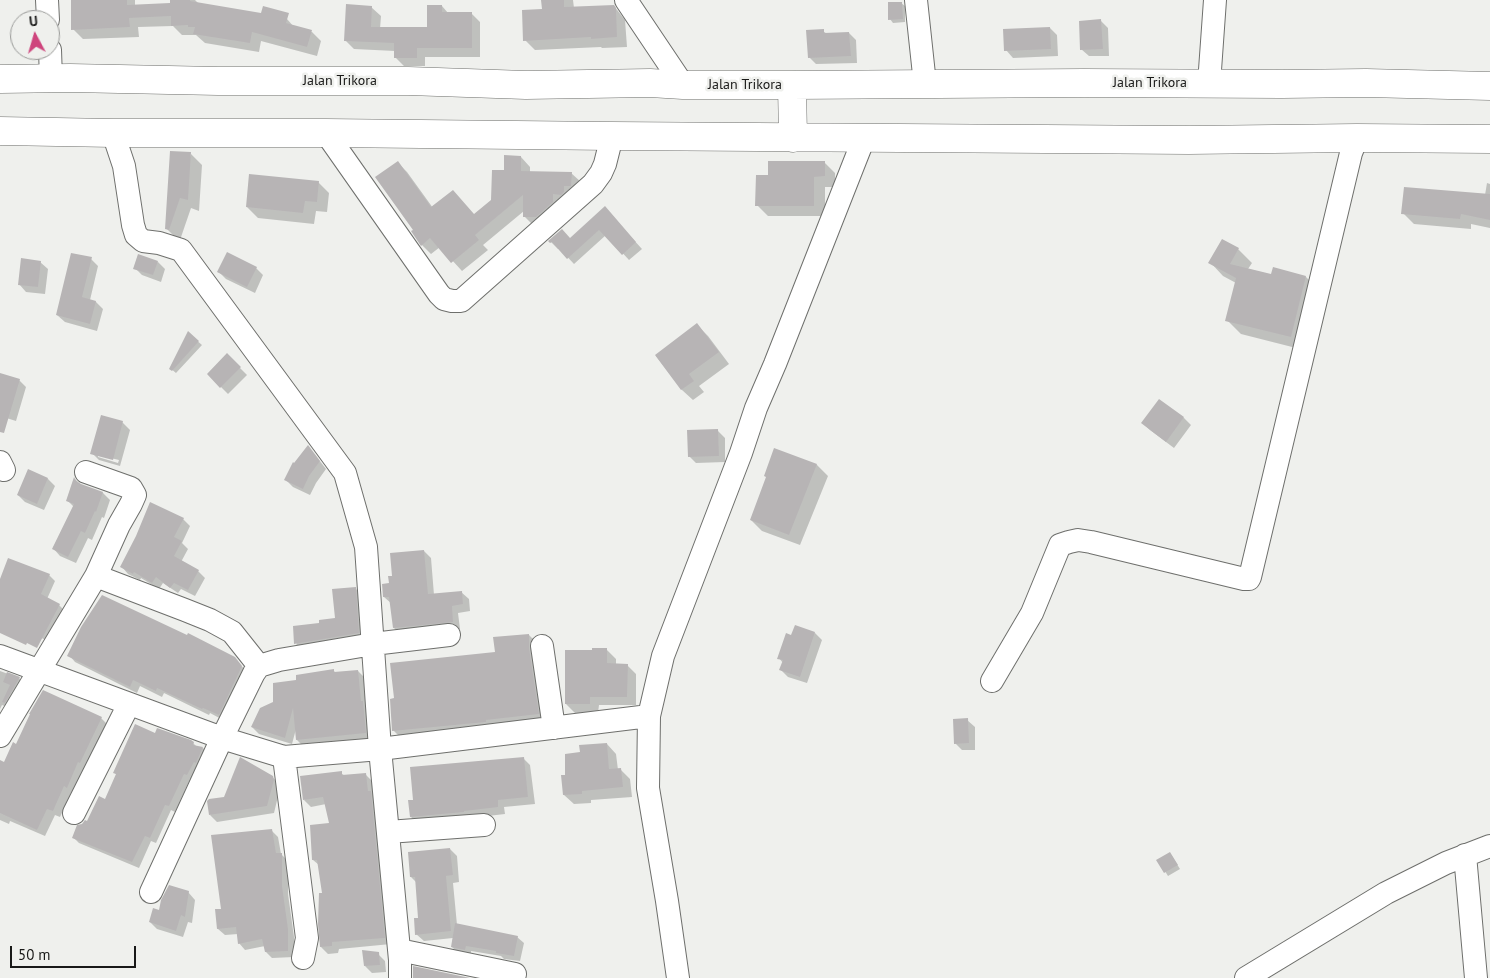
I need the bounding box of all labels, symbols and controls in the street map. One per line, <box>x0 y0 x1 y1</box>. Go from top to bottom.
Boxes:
north arrow <box>10 10 60 60</box>
text: U <box>28 12 39 30</box>
street label: Jalan Trikora <box>303 73 377 89</box>
street label: Jalan Trikora <box>1113 75 1187 91</box>
street label: Jalan Trikora <box>708 77 782 93</box>
scale bar <box>12 936 139 968</box>
text: 50 m <box>18 945 51 964</box>

